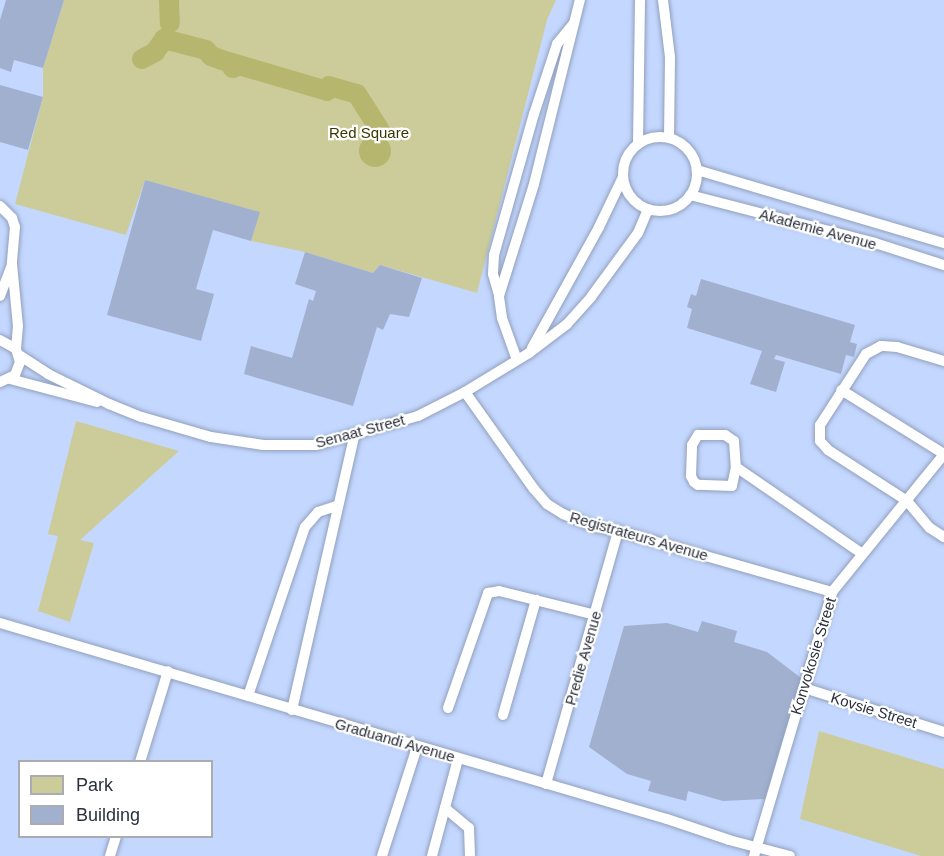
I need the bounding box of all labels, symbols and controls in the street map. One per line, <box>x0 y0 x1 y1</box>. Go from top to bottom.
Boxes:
park label: Red Square <box>329 124 409 142</box>
street label: Akademie Avenue <box>757 205 879 253</box>
street label: Senaat Street <box>313 410 407 452</box>
street label: Registrateurs Avenue <box>567 508 711 564</box>
street label: Konvokosie Street <box>787 595 839 717</box>
street label: Predie Avenue <box>561 608 605 708</box>
street label: Kovsie Street <box>829 688 919 732</box>
street label: Graduandi Avenue <box>333 714 457 766</box>
legend <box>18 760 213 838</box>
text: Park <box>76 775 113 795</box>
text: Building <box>76 805 140 825</box>

